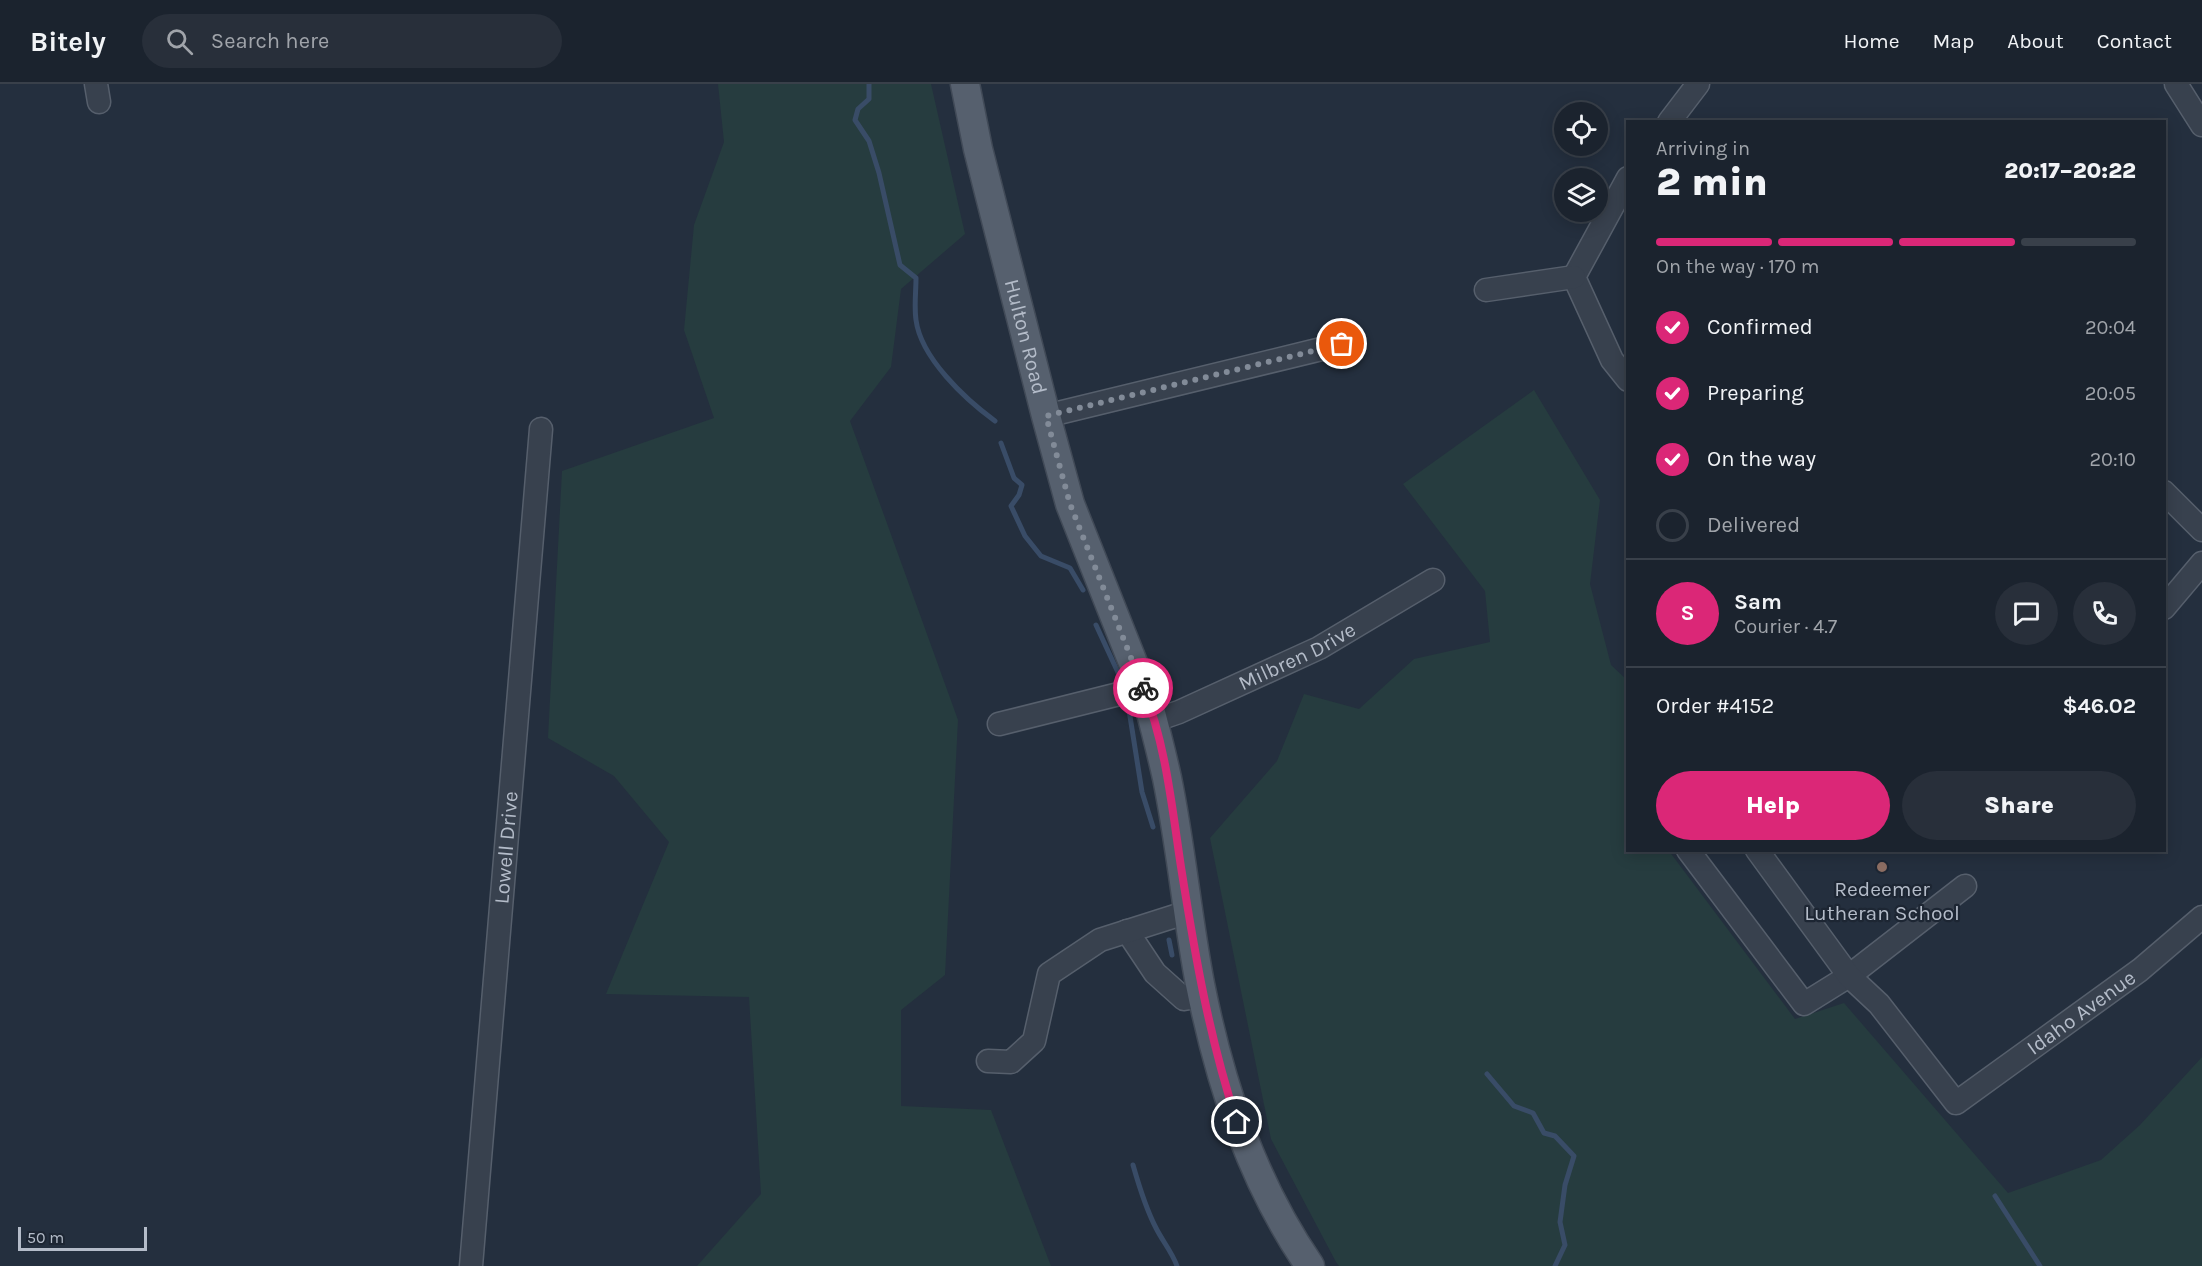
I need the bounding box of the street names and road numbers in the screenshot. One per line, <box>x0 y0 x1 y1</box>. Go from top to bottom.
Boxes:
street label: Hulton Road <box>1000 277 1052 397</box>
street label: Milbren Drive <box>1235 617 1360 695</box>
street label: Lowell Drive <box>489 790 523 905</box>
street label: Idaho Avenue <box>2022 965 2140 1060</box>

